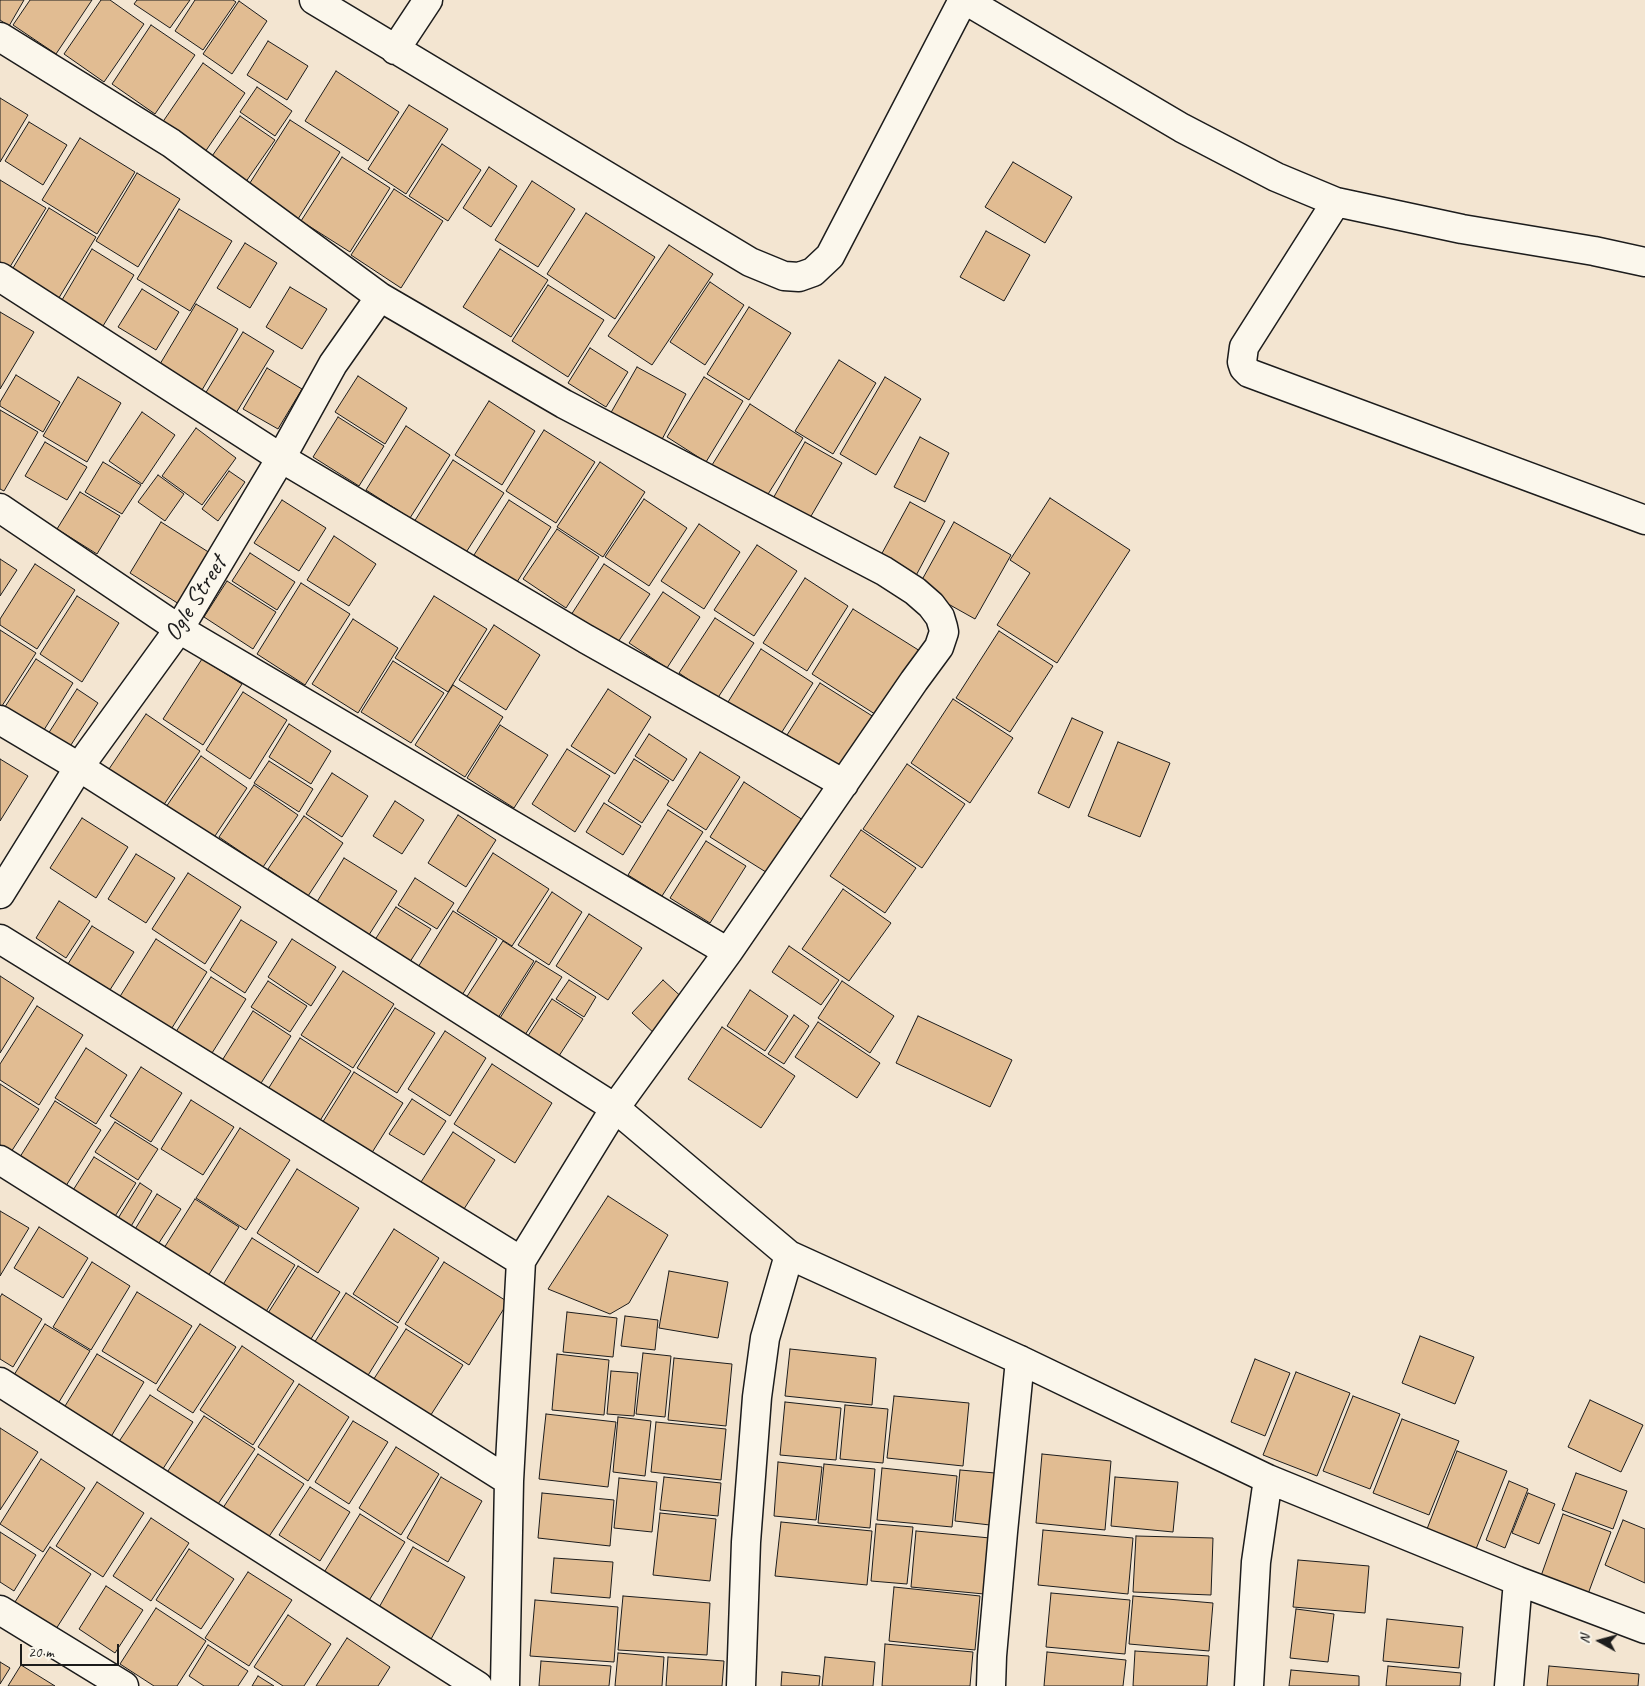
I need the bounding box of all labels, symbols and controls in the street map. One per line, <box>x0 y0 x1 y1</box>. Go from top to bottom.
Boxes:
street label: Ogle Street <box>158 551 234 647</box>
north arrow <box>1575 1616 1625 1666</box>
scale bar <box>22 1634 121 1666</box>
text: N <box>1576 1634 1594 1644</box>
text: 20 m <box>28 1643 54 1662</box>

